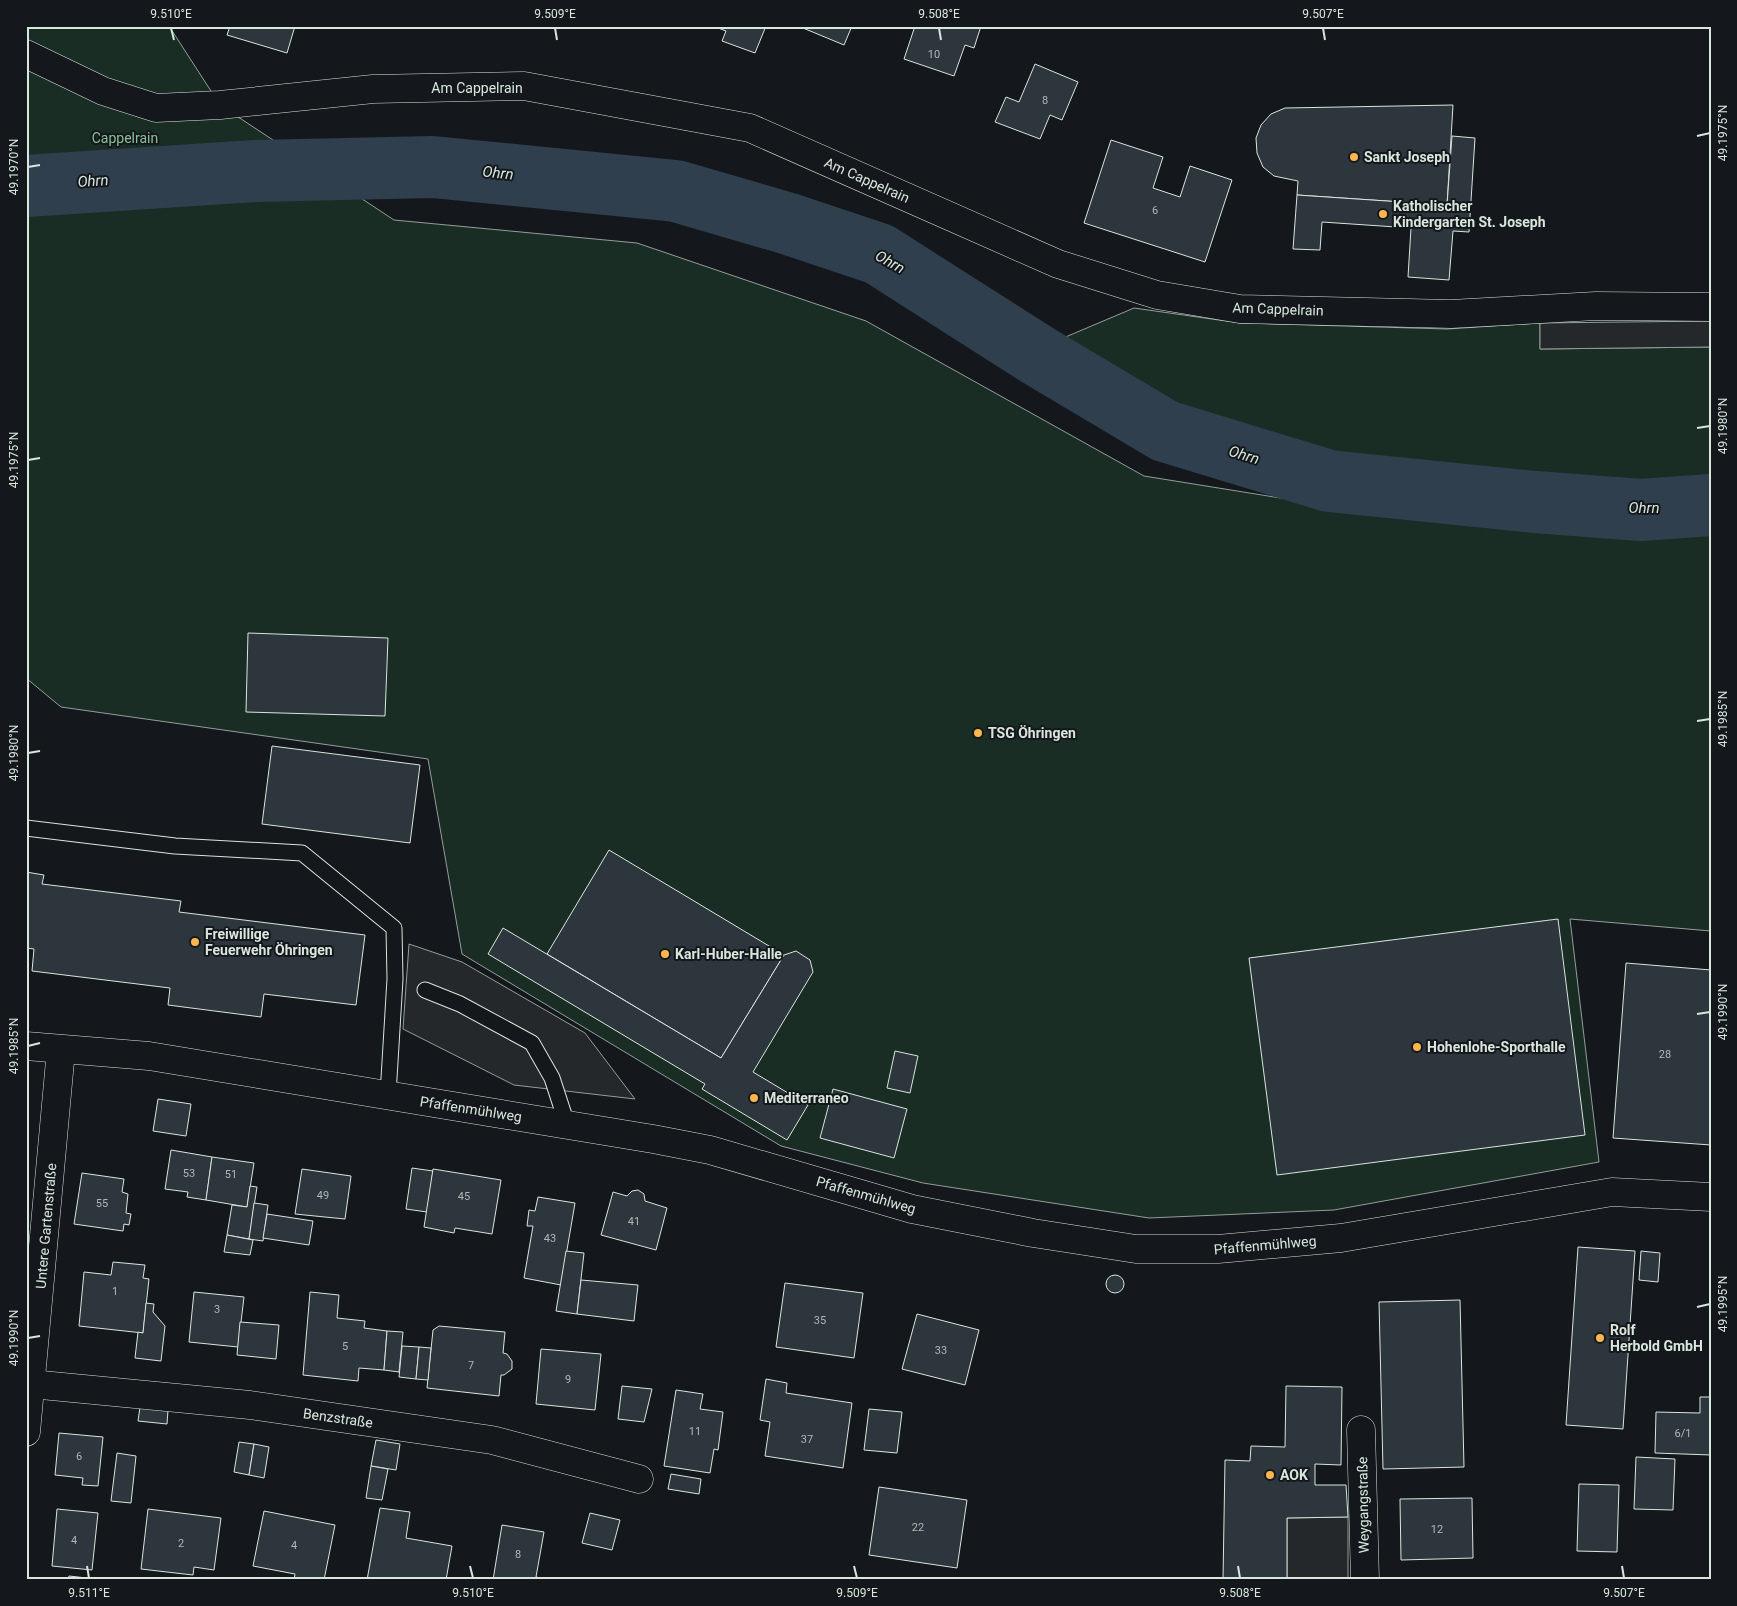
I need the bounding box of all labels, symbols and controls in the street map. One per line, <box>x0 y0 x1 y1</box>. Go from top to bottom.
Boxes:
text: 9.510°E <box>150 7 192 21</box>
text: 9.509°E <box>534 7 576 21</box>
text: 9.508°E <box>918 7 960 21</box>
text: 9.507°E <box>1302 7 1344 21</box>
house number: 10 <box>928 48 940 61</box>
street label: Am Cappelrain <box>431 80 523 96</box>
house number: 8 <box>1042 94 1048 107</box>
text: 49.1975°N <box>1716 105 1730 161</box>
park label: Cappelrain <box>92 130 158 146</box>
text: 49.1970°N <box>7 139 21 195</box>
place label: Sankt Joseph <box>1364 149 1450 165</box>
marker: Sankt Joseph <box>1348 151 1360 163</box>
street label: Am Cappelrain <box>822 154 912 206</box>
water label: Ohrn <box>482 162 514 184</box>
water label: Ohrn <box>77 171 109 191</box>
place label: Katholischer Kindergarten St. Joseph <box>1393 198 1546 230</box>
house number: 6 <box>1152 204 1158 217</box>
marker: Katholischer Kindergarten St. Joseph <box>1377 208 1389 220</box>
water label: Ohrn <box>872 247 908 277</box>
street label: Am Cappelrain <box>1232 299 1324 319</box>
text: 49.1980°N <box>1716 398 1730 454</box>
text: 49.1975°N <box>7 432 21 488</box>
water label: Ohrn <box>1227 442 1261 468</box>
water label: Ohrn <box>1629 499 1660 517</box>
text: 49.1985°N <box>1716 691 1730 747</box>
text: 49.1980°N <box>7 725 21 781</box>
place label: TSG Öhringen <box>988 725 1076 741</box>
marker: TSG Öhringen <box>972 727 984 739</box>
place label: Freiwillige Feuerwehr Öhringen <box>205 926 333 958</box>
marker: Freiwillige Feuerwehr Öhringen <box>189 936 201 948</box>
place label: Karl-Huber-Halle <box>675 946 782 962</box>
marker: Karl-Huber-Halle <box>659 948 671 960</box>
text: 49.1990°N <box>1716 984 1730 1040</box>
text: 49.1985°N <box>7 1018 21 1074</box>
place label: Hohenlohe-Sporthalle <box>1427 1039 1566 1055</box>
marker: Hohenlohe-Sporthalle <box>1411 1041 1423 1053</box>
house number: 28 <box>1659 1048 1671 1061</box>
place label: Mediterraneo <box>764 1090 849 1106</box>
marker: Mediterraneo <box>748 1092 760 1104</box>
street label: Pfaffenmühlweg <box>419 1093 523 1125</box>
street label: Untere Gartenstraße <box>33 1163 59 1289</box>
house number: 53 <box>183 1167 195 1180</box>
house number: 51 <box>225 1168 237 1181</box>
street label: Pfaffenmühlweg <box>814 1173 918 1217</box>
house number: 49 <box>317 1189 329 1202</box>
house number: 45 <box>458 1190 470 1203</box>
house number: 55 <box>96 1197 108 1210</box>
house number: 41 <box>628 1215 640 1228</box>
house number: 43 <box>544 1232 556 1245</box>
street label: Pfaffenmühlweg <box>1213 1233 1317 1257</box>
text: 49.1995°N <box>1716 1276 1730 1332</box>
house number: 1 <box>112 1285 118 1298</box>
house number: 3 <box>214 1303 220 1316</box>
text: 49.1990°N <box>7 1310 21 1366</box>
house number: 35 <box>814 1314 826 1327</box>
place label: Rolf Herbold GmbH <box>1610 1322 1703 1354</box>
marker: Rolf Herbold GmbH <box>1594 1332 1606 1344</box>
house number: 5 <box>342 1340 348 1353</box>
house number: 33 <box>935 1344 947 1357</box>
house number: 7 <box>468 1359 474 1372</box>
house number: 9 <box>565 1373 571 1386</box>
street label: Benzstraße <box>302 1405 374 1431</box>
house number: 11 <box>689 1425 701 1438</box>
house number: 6/1 <box>1675 1427 1691 1440</box>
house number: 37 <box>801 1433 813 1446</box>
house number: 6 <box>76 1450 82 1463</box>
street label: Weygangstraße <box>1354 1456 1372 1554</box>
place label: AOK <box>1280 1467 1308 1483</box>
marker: AOK <box>1264 1469 1276 1481</box>
house number: 22 <box>912 1521 924 1534</box>
house number: 12 <box>1431 1523 1443 1536</box>
house number: 4 <box>71 1534 77 1547</box>
house number: 2 <box>178 1537 184 1550</box>
house number: 4 <box>291 1539 297 1552</box>
house number: 8 <box>515 1548 521 1561</box>
text: 9.511°E <box>68 1586 110 1600</box>
text: 9.510°E <box>452 1586 494 1600</box>
text: 9.509°E <box>836 1586 878 1600</box>
text: 9.508°E <box>1219 1586 1261 1600</box>
text: 9.507°E <box>1603 1586 1645 1600</box>

